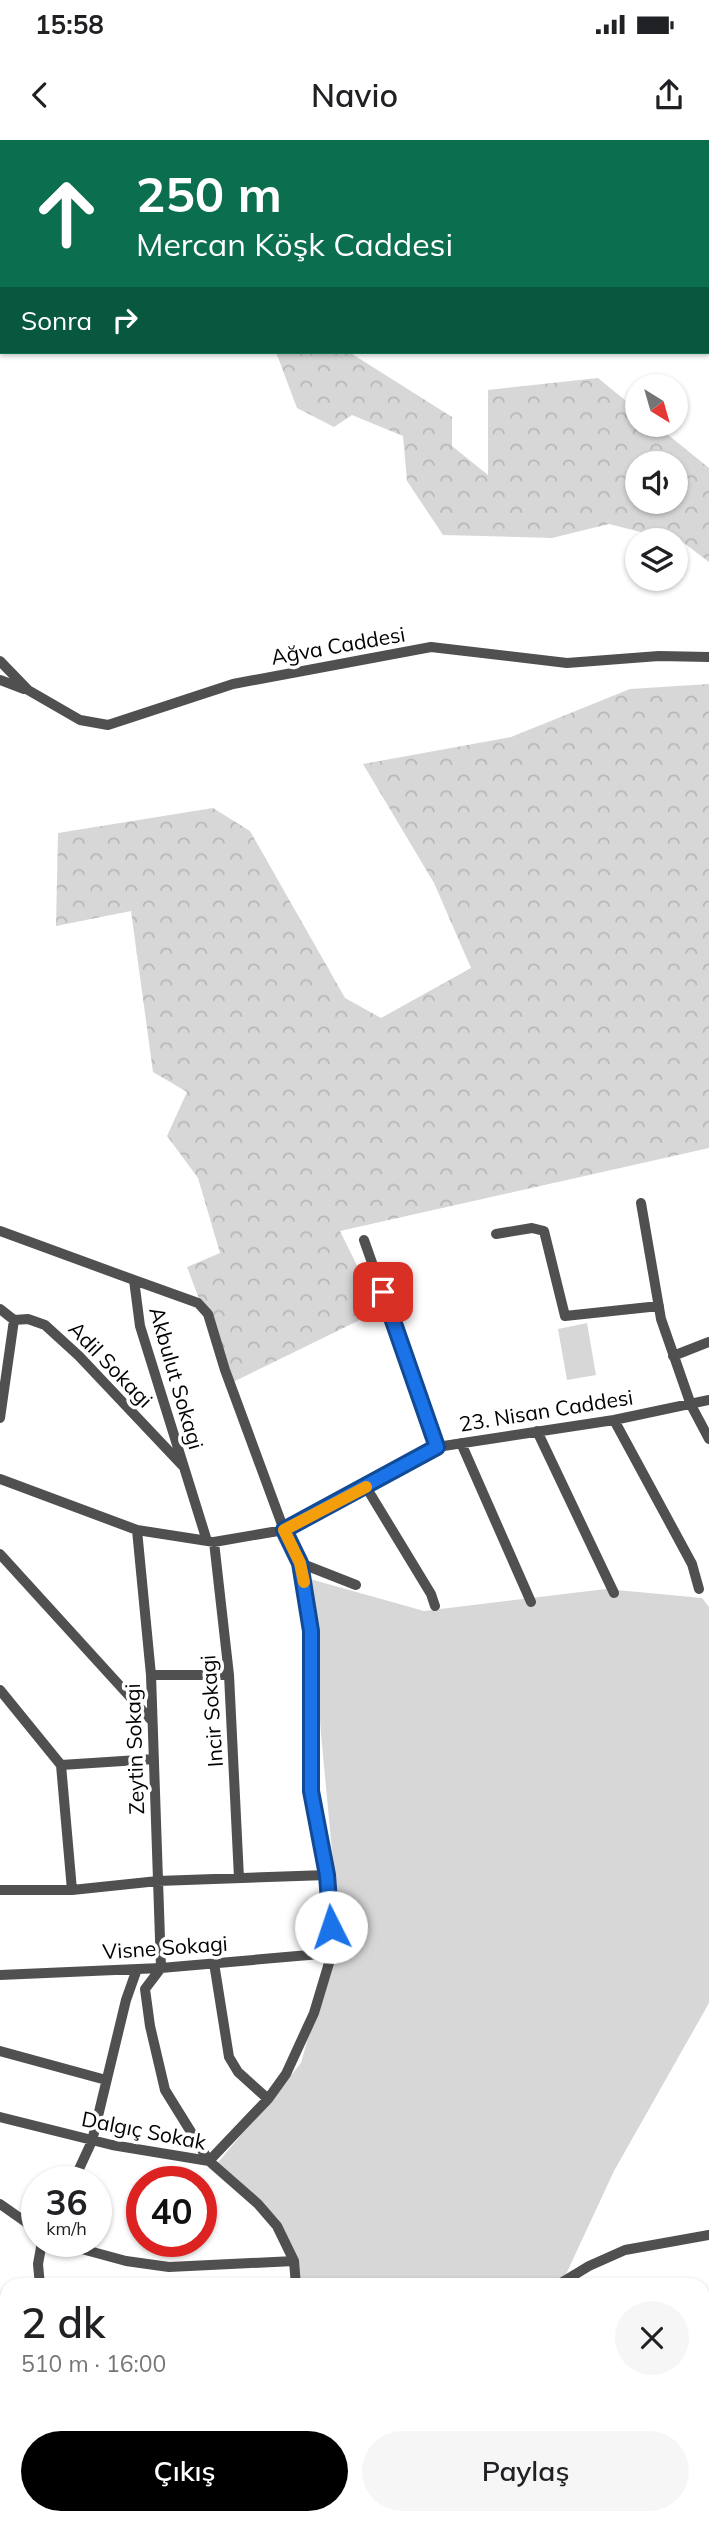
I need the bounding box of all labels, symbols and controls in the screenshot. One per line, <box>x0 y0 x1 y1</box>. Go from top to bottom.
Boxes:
text: 15:58 <box>35 8 104 41</box>
text: Navio <box>311 75 398 115</box>
icon: back <box>21 76 59 114</box>
icon: share <box>650 76 688 114</box>
text: 250 m <box>136 163 282 224</box>
icon: ahead <box>21 168 112 259</box>
text: Mercan Köşk Caddesi <box>136 224 453 264</box>
icon: right <box>106 301 144 339</box>
text: Sonra <box>21 304 92 337</box>
north arrow <box>625 374 688 438</box>
map controls <box>625 374 688 591</box>
button: sound <box>625 451 688 514</box>
button: layers <box>625 528 688 591</box>
street label: Ağva Caddesi <box>269 620 407 670</box>
pin <box>353 1262 413 1322</box>
icon: arrive <box>364 1273 402 1311</box>
street label: Akbulut Sokagi <box>144 1304 210 1452</box>
street label: Adil Sokagi <box>64 1316 158 1412</box>
street label: 23. Nisan Caddesi <box>457 1383 635 1437</box>
street label: Incir Sokagi <box>194 1654 228 1768</box>
street label: Zeytin Sokagi <box>119 1683 149 1815</box>
position arrow <box>294 1890 368 1964</box>
street label: Visne Sokagi <box>102 1930 228 1964</box>
street label: Dalgıç Sokak <box>80 2105 209 2155</box>
speed limit sign: 40 <box>126 2166 217 2257</box>
text: 36 <box>45 2180 88 2224</box>
text: km/h <box>46 2217 87 2240</box>
text: 2 dk <box>21 2296 105 2349</box>
button: close <box>615 2301 689 2375</box>
text: 510 m · 16:00 <box>21 2349 166 2378</box>
button: Çıkış <box>21 2431 348 2511</box>
button: Paylaş <box>362 2431 689 2511</box>

